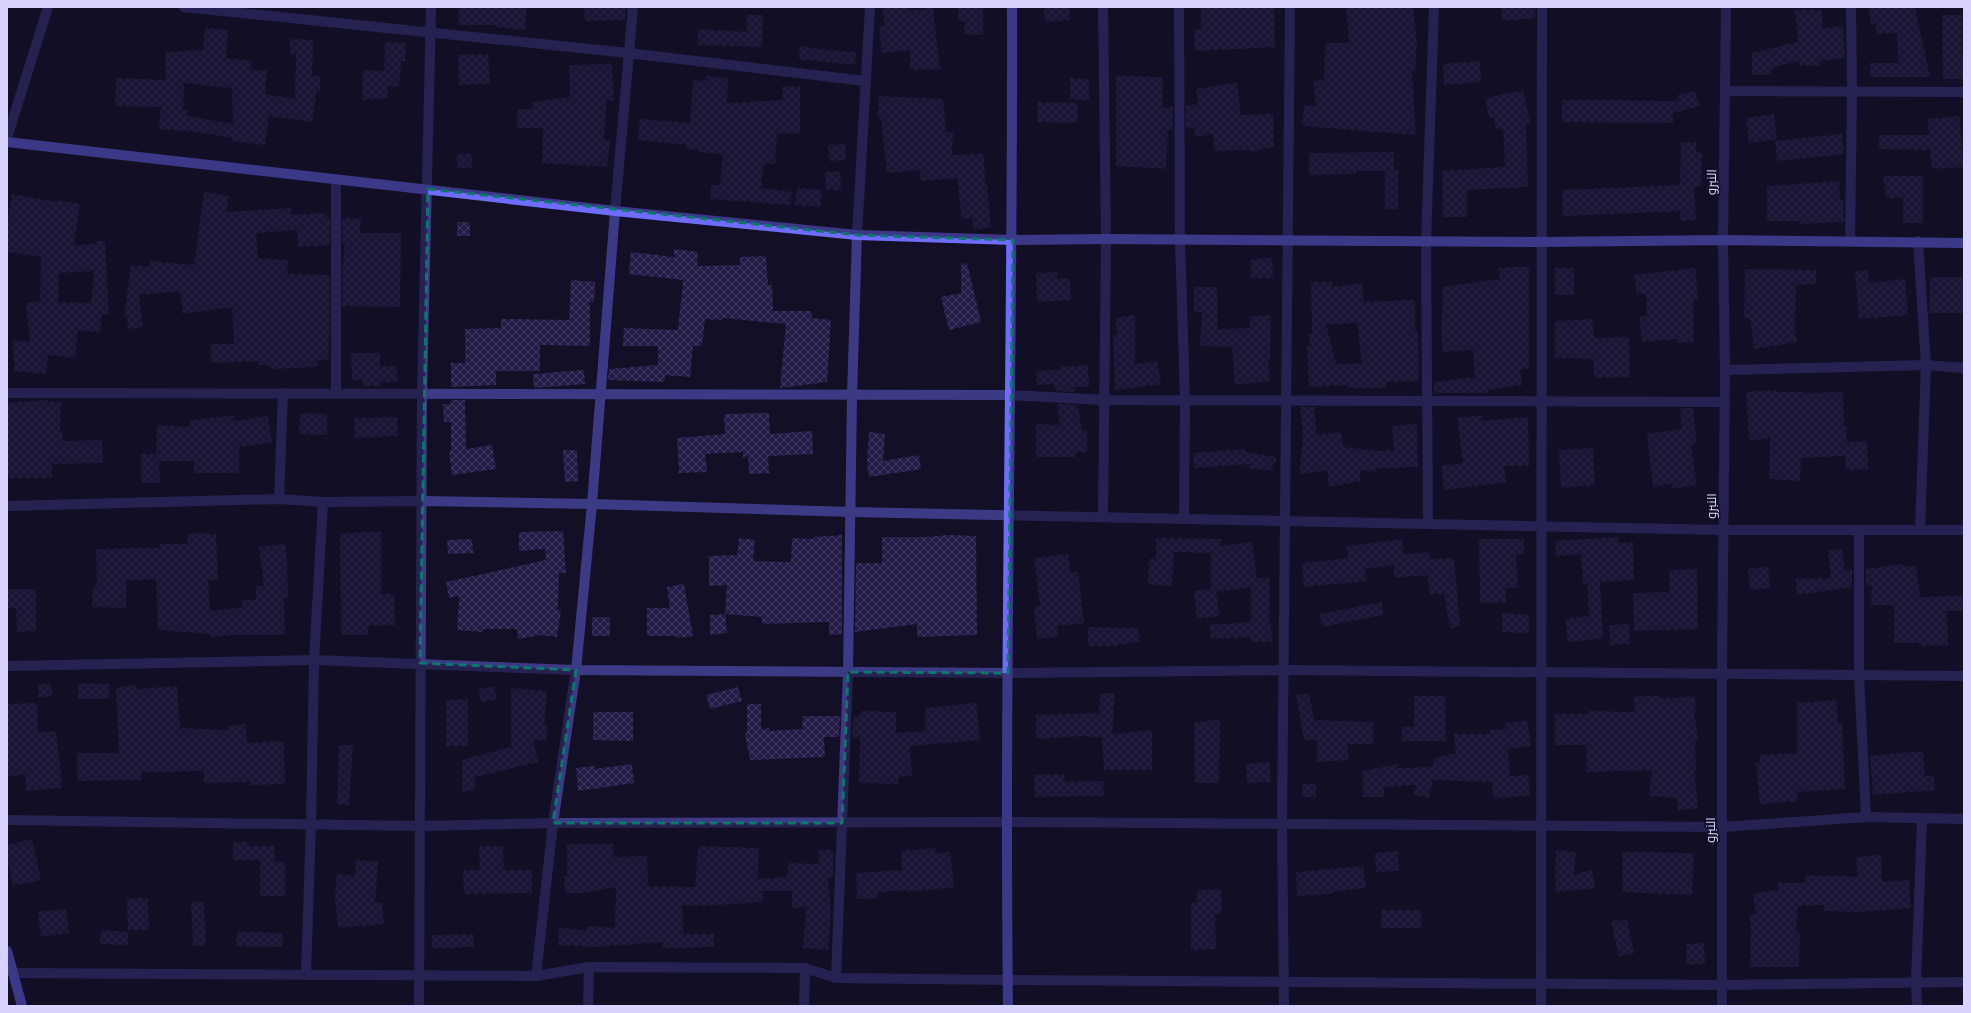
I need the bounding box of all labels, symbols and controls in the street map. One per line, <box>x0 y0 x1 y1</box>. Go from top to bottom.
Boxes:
street label: النبرو <box>1703 169 1719 195</box>
street label: النبرو <box>1703 493 1719 519</box>
street label: النبرو <box>1702 817 1718 843</box>

